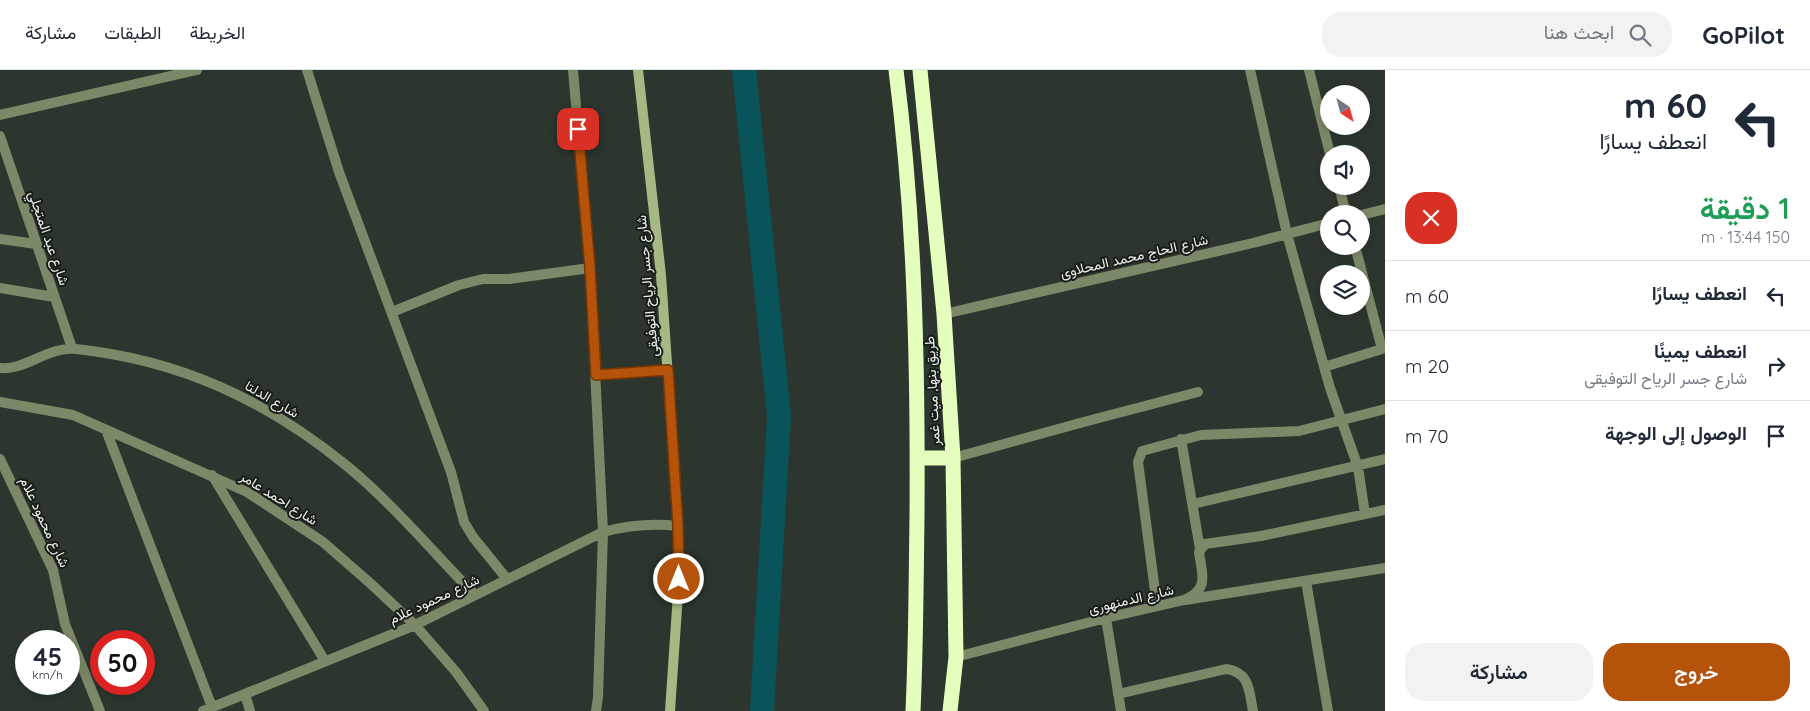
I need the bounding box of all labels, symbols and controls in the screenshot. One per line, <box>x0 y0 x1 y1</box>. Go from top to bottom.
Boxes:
search box <box>1322 12 1672 57</box>
text: ابحث هنا <box>1544 20 1614 44</box>
text: GoPilot <box>1702 20 1785 50</box>
text: مشاركة <box>25 21 76 44</box>
text: الطبقات <box>104 21 161 44</box>
text: الخريطة <box>189 21 245 44</box>
icon: search <box>1626 21 1654 49</box>
text: 60 m <box>1624 83 1707 127</box>
north arrow <box>1320 85 1370 135</box>
map controls <box>1320 85 1370 315</box>
icon: left <box>1725 90 1790 155</box>
pin <box>557 108 599 150</box>
icon: arrive <box>564 115 592 143</box>
text: انعطف يسارًا <box>1599 127 1707 155</box>
button: sound <box>1320 145 1370 195</box>
street label: شارع عبد المتجلي <box>22 188 74 289</box>
text: 1 دقيقة <box>1700 189 1790 227</box>
button: close <box>1405 192 1457 244</box>
button: search <box>1320 205 1370 255</box>
street label: شارع جسر الرياح التوفيقى <box>632 214 664 358</box>
text: 150 m · 13:44 <box>1701 227 1790 247</box>
street label: شارع الحاج محمد المحلاوى <box>1058 230 1210 284</box>
button: layers <box>1320 265 1370 315</box>
text: انعطف يسارًا <box>1652 281 1747 305</box>
icon: left <box>1762 282 1790 310</box>
text: 60 m <box>1405 284 1449 308</box>
street label: طريق بنها, ميت غمر <box>920 336 944 447</box>
text: انعطف يمينًا <box>1654 339 1747 363</box>
icon: right <box>1762 352 1790 380</box>
text: 20 m <box>1405 354 1449 378</box>
text: شارع جسر الرياح التوفيقى <box>1584 368 1747 388</box>
street label: شارع الدلتا <box>241 376 302 423</box>
text: الوصول إلى الوجهة <box>1605 421 1747 445</box>
icon: arrive <box>1762 422 1790 450</box>
text: 70 m <box>1405 424 1449 448</box>
street label: شارع احمد عامر <box>235 467 321 531</box>
street label: شارع محمود علام <box>14 474 74 571</box>
position arrow <box>652 552 704 604</box>
street label: شارع محمود علام <box>386 570 483 630</box>
street label: شارع الدمنهورى <box>1087 580 1176 619</box>
speed limit sign: 50 <box>90 630 155 695</box>
text: 45 <box>33 641 62 672</box>
button: مشاركة <box>1405 643 1593 701</box>
button: خروج <box>1603 643 1790 701</box>
text: km/h <box>32 667 63 682</box>

